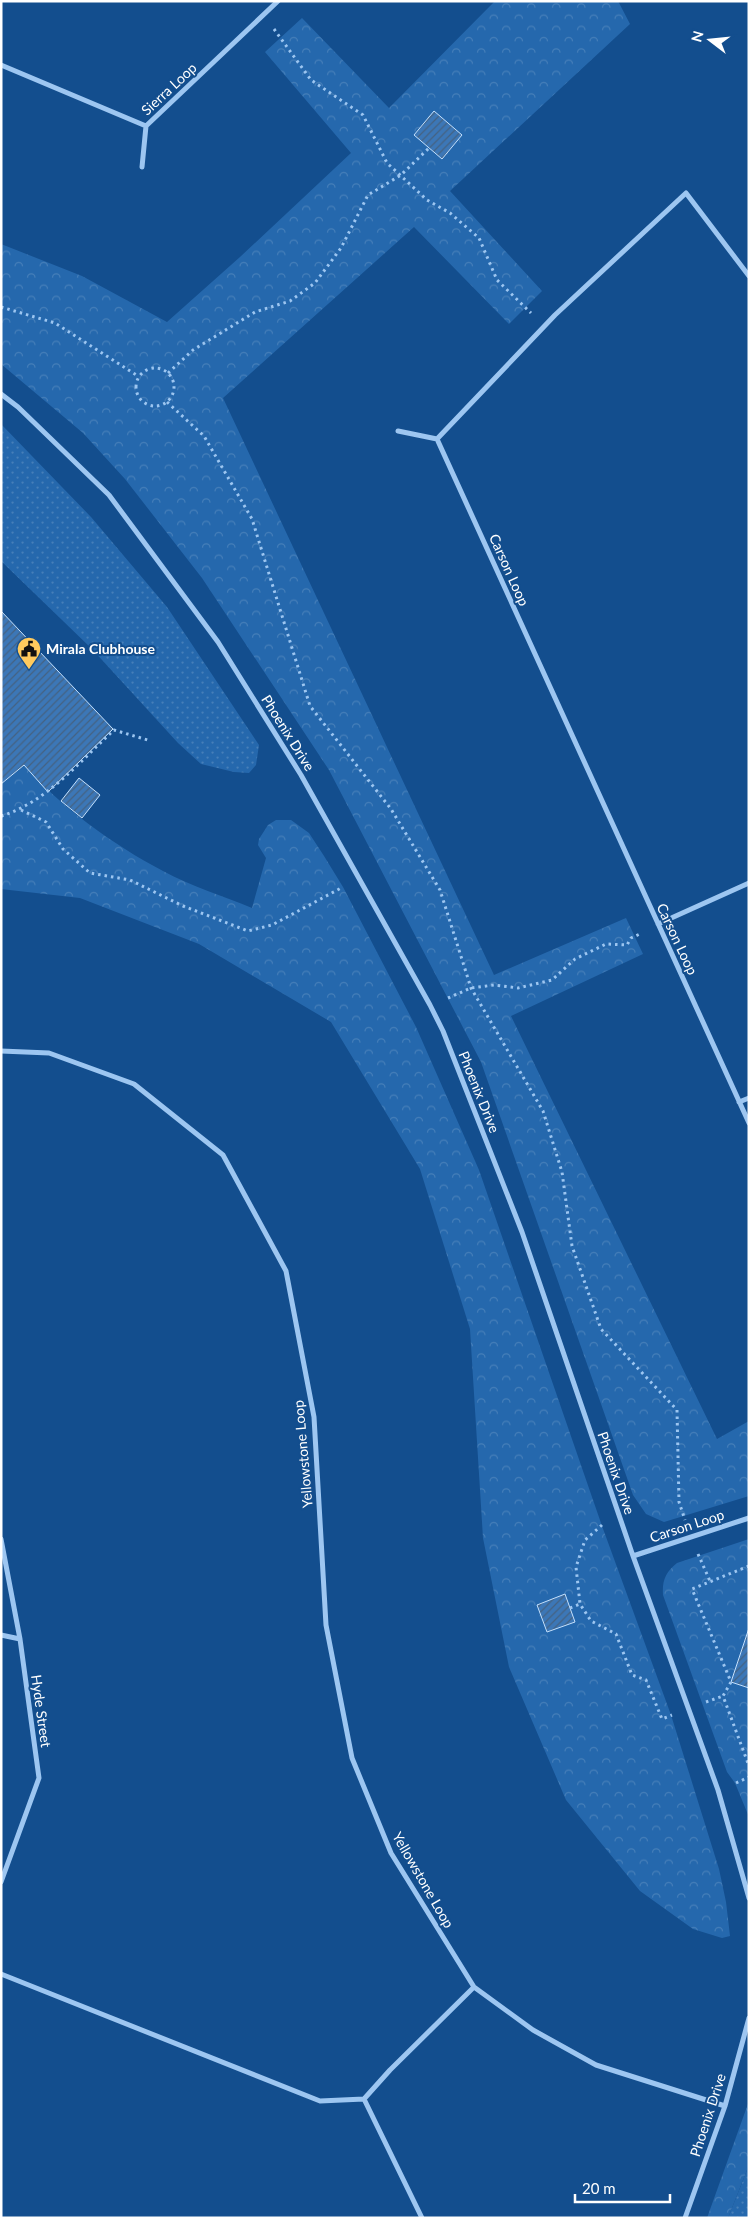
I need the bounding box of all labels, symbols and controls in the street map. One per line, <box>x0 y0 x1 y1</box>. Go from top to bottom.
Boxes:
north arrow <box>685 15 735 65</box>
text: N <box>687 29 707 44</box>
street label: Sierra Loop <box>138 59 200 118</box>
street label: Carson Loop <box>486 531 533 609</box>
public building icon: Mirala Clubhouse <box>16 636 42 670</box>
place label: Mirala Clubhouse <box>46 640 155 657</box>
street label: Phoenix Drive <box>258 691 319 774</box>
street label: Carson Loop <box>653 900 702 977</box>
street label: Phoenix Drive <box>455 1048 504 1135</box>
street label: Yellowstone Loop <box>289 1399 316 1509</box>
street label: Phoenix Drive <box>594 1429 639 1517</box>
street label: Carson Loop <box>648 1505 726 1546</box>
street label: Hyde Street <box>28 1673 55 1748</box>
street label: Yellowstone Loop <box>389 1829 458 1931</box>
street label: Phoenix Drive <box>686 2071 729 2159</box>
scale bar <box>575 2172 670 2204</box>
text: 20 m <box>582 2179 616 2197</box>

